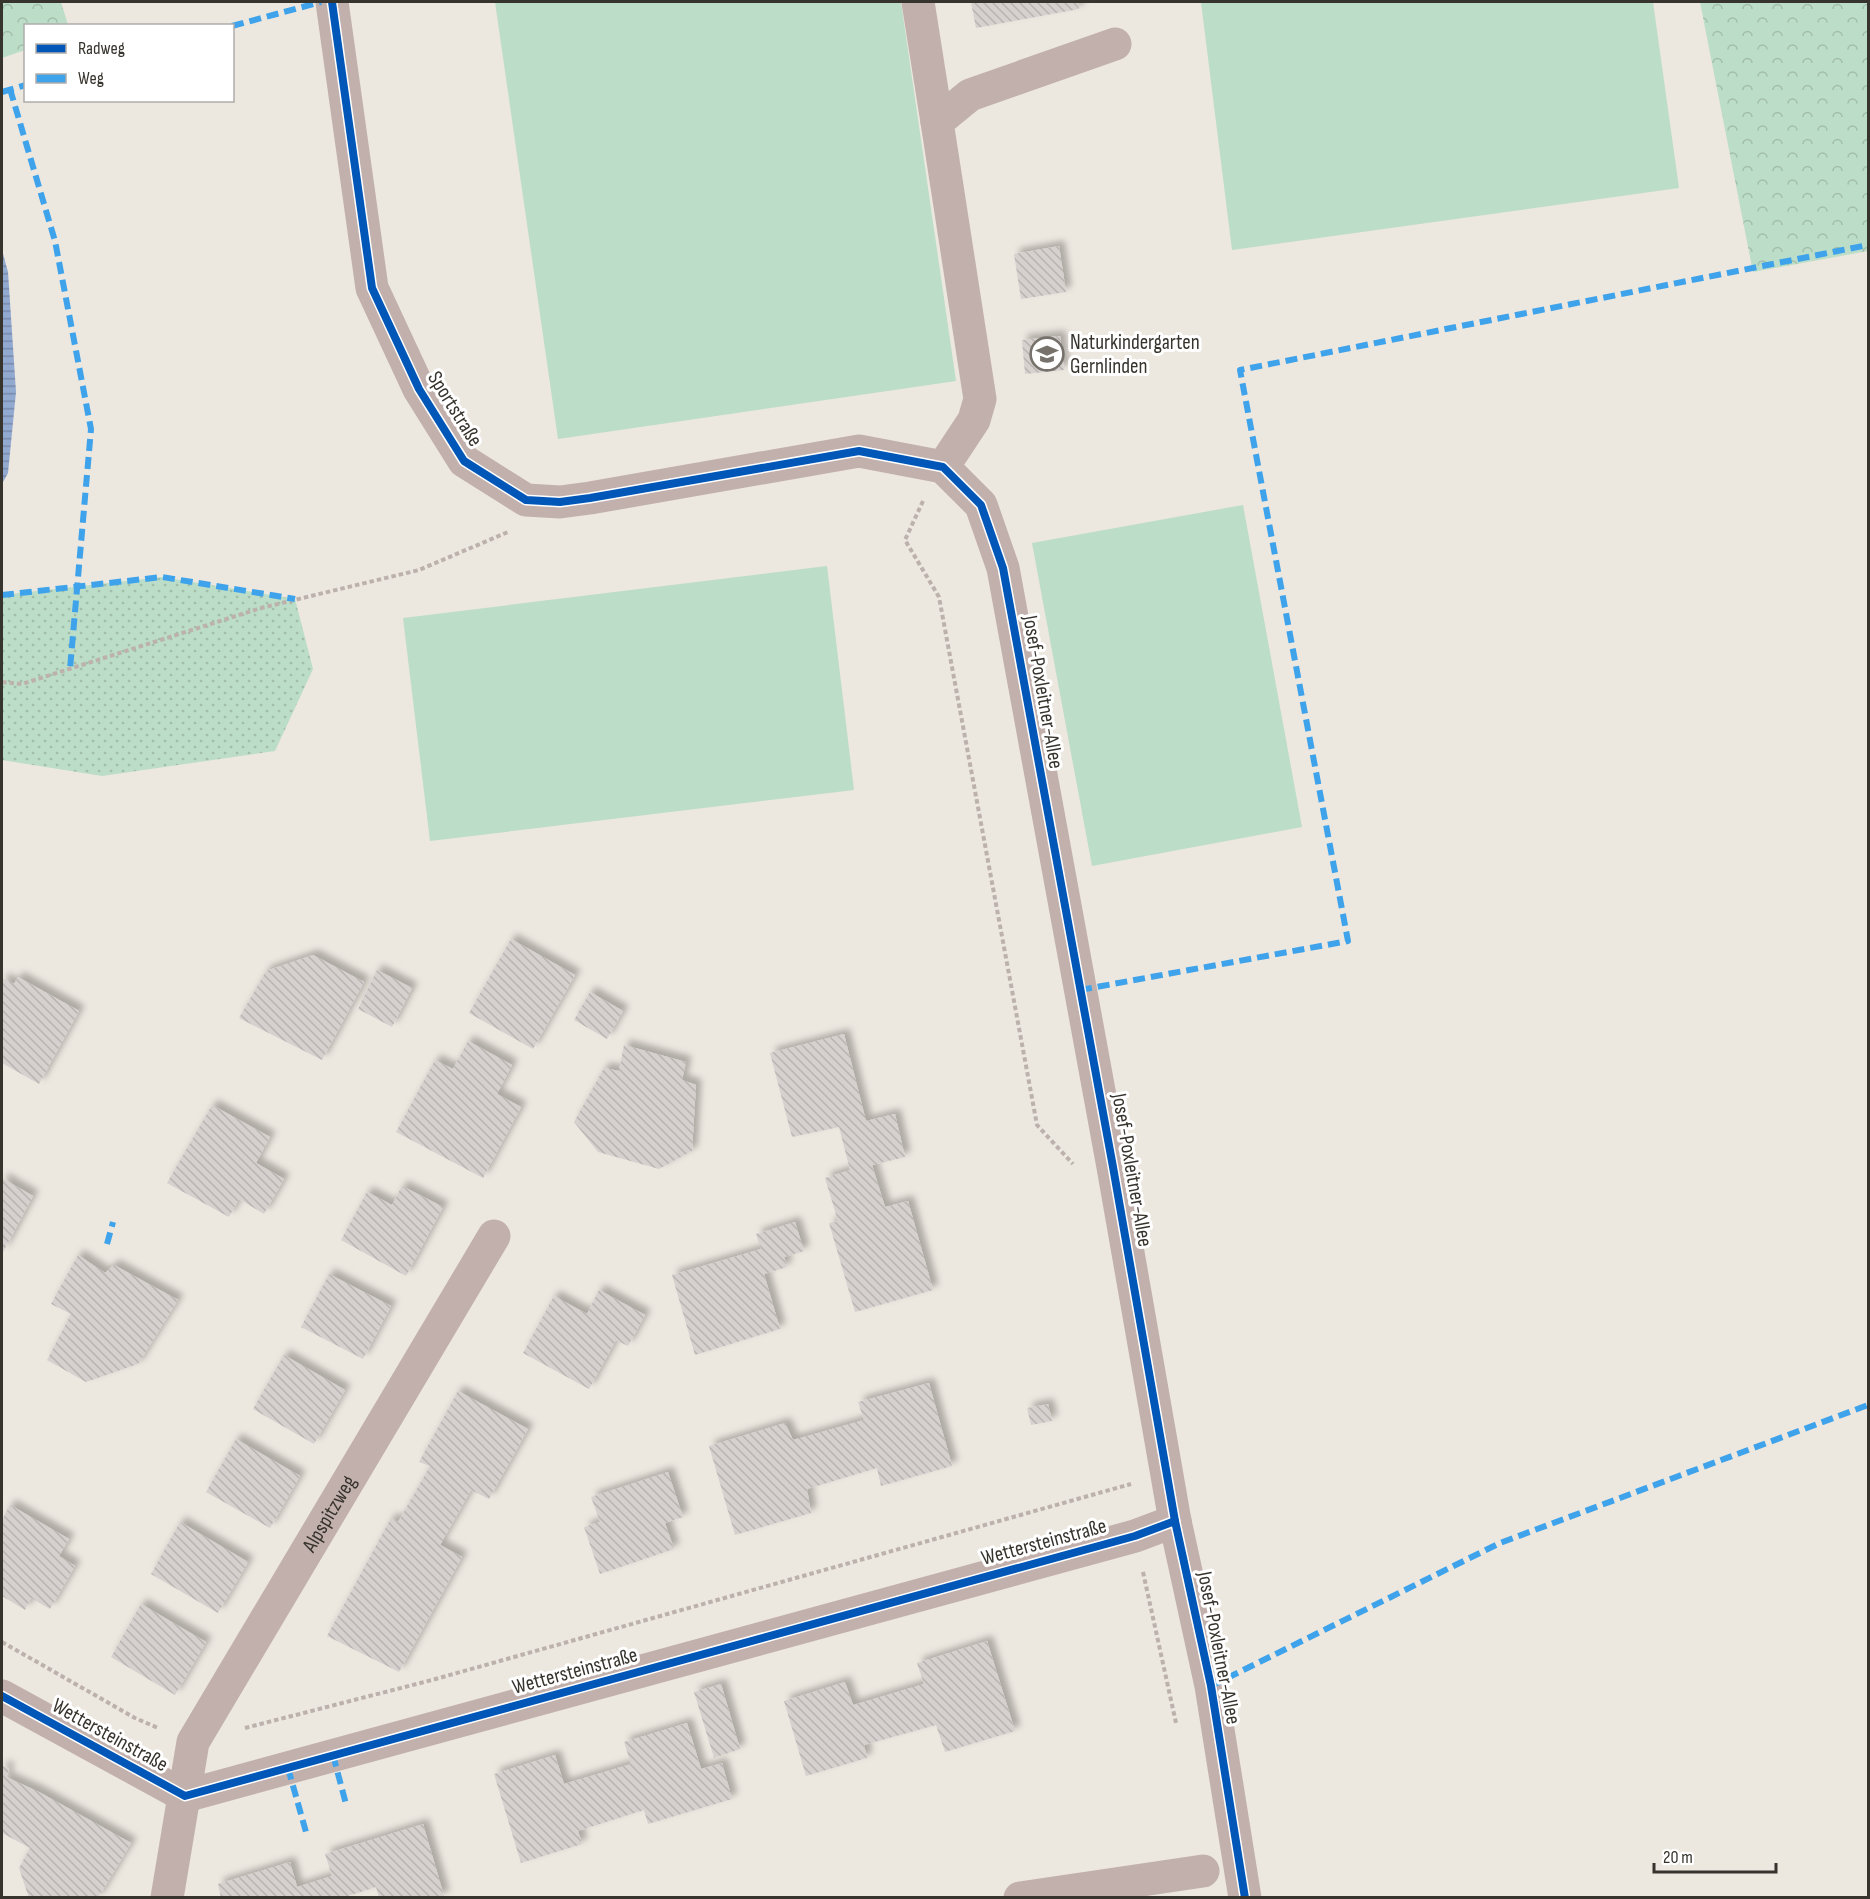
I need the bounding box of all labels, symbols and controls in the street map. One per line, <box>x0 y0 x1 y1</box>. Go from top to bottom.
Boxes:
legend <box>24 24 234 102</box>
text: Radweg <box>78 38 125 59</box>
text: Weg <box>78 68 104 89</box>
place label: Naturkindergarten Gernlinden <box>1070 330 1200 379</box>
school or university icon: Naturkindergarten Gernlinden <box>1029 336 1065 372</box>
street label: Sportstraße <box>422 367 488 451</box>
street label: Josef-Poxleitner-Allee <box>1017 612 1069 771</box>
street label: Josef-Poxleitner-Allee <box>1106 1090 1158 1249</box>
street label: Alpspitzweg <box>296 1471 361 1557</box>
street label: Wettersteinstraße <box>979 1513 1109 1571</box>
street label: Josef-Poxleitner-Allee <box>1192 1568 1246 1727</box>
street label: Wettersteinstraße <box>510 1642 640 1700</box>
street label: Wettersteinstraße <box>48 1693 172 1777</box>
scale bar <box>1654 1836 1776 1874</box>
text: 20 m <box>1663 1847 1693 1868</box>

